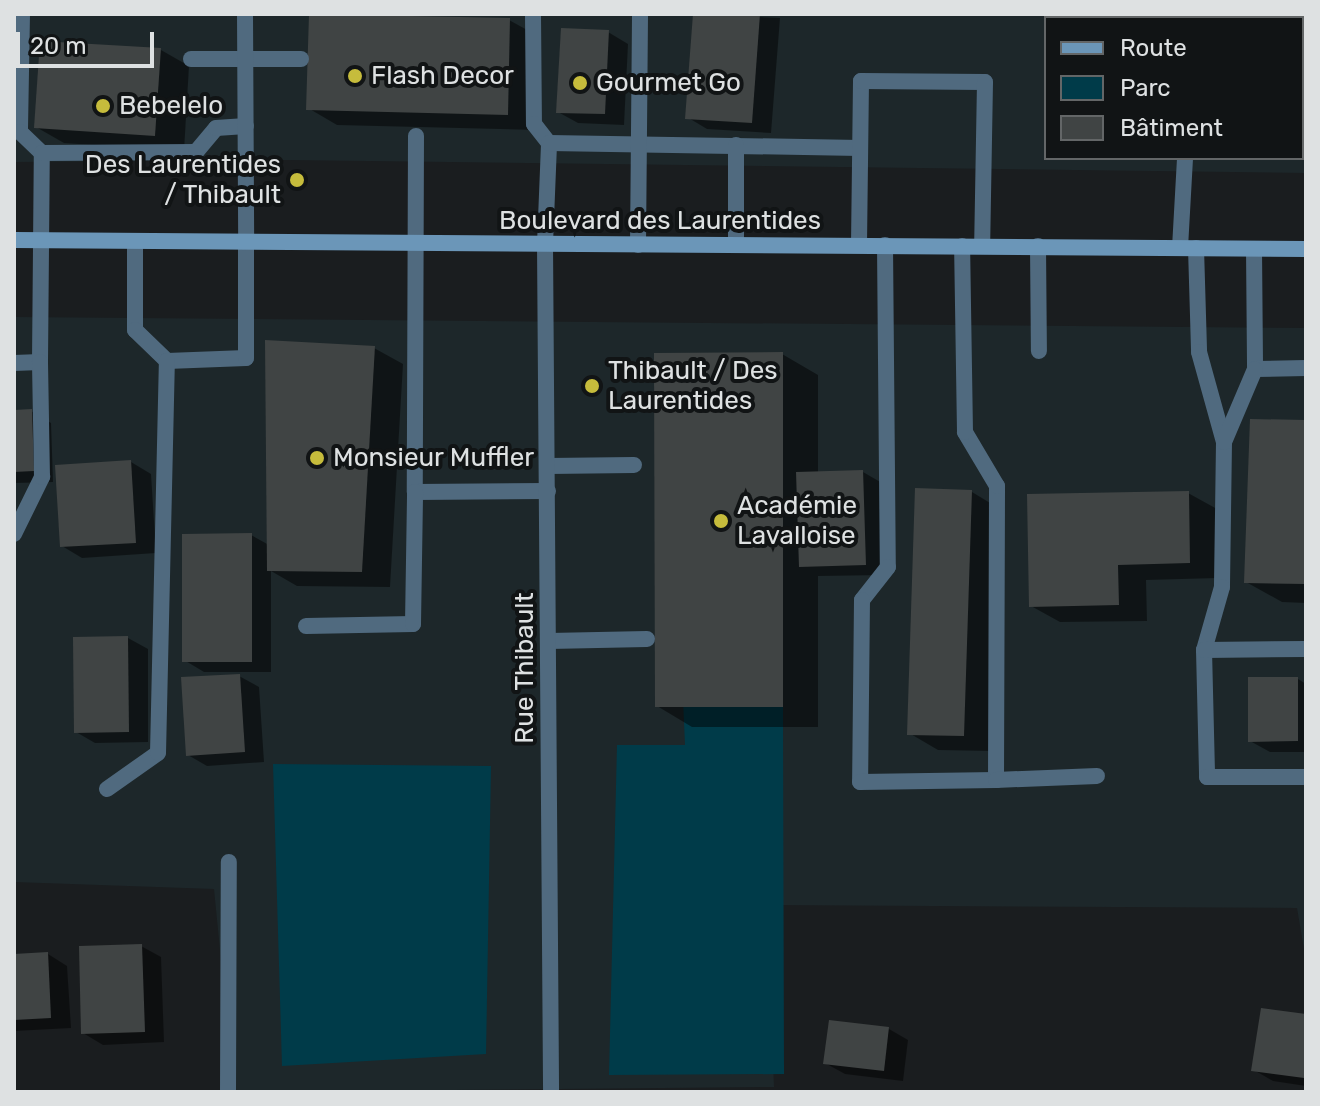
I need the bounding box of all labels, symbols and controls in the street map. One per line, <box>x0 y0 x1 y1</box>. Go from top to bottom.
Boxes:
scale bar <box>20 16 158 66</box>
legend <box>1044 16 1304 160</box>
text: 20 m <box>30 32 87 60</box>
text: Route <box>1120 34 1187 62</box>
place label: Flash Decor <box>371 60 514 92</box>
marker: Flash Decor <box>346 67 364 85</box>
place label: Gourmet Go <box>596 67 741 99</box>
marker: Gourmet Go <box>571 74 589 92</box>
text: Parc <box>1120 74 1171 102</box>
place label: Bebelelo <box>119 90 223 122</box>
marker: Bebelelo <box>94 97 112 115</box>
text: Bâtiment <box>1120 114 1223 142</box>
place label: Des Laurentides / Thibault <box>85 149 281 210</box>
marker: Des Laurentides / Thibault <box>288 171 306 189</box>
street label: Boulevard des Laurentides <box>499 205 821 237</box>
place label: Thibault / Des Laurentides <box>608 355 778 416</box>
marker: Thibault / Des Laurentides <box>583 377 601 395</box>
place label: Monsieur Muffler <box>333 442 535 474</box>
marker: Monsieur Muffler <box>308 449 326 467</box>
place label: Académie Lavalloise <box>737 490 857 552</box>
marker: Académie Lavalloise <box>712 512 730 530</box>
street label: Rue Thibault <box>509 592 541 744</box>

